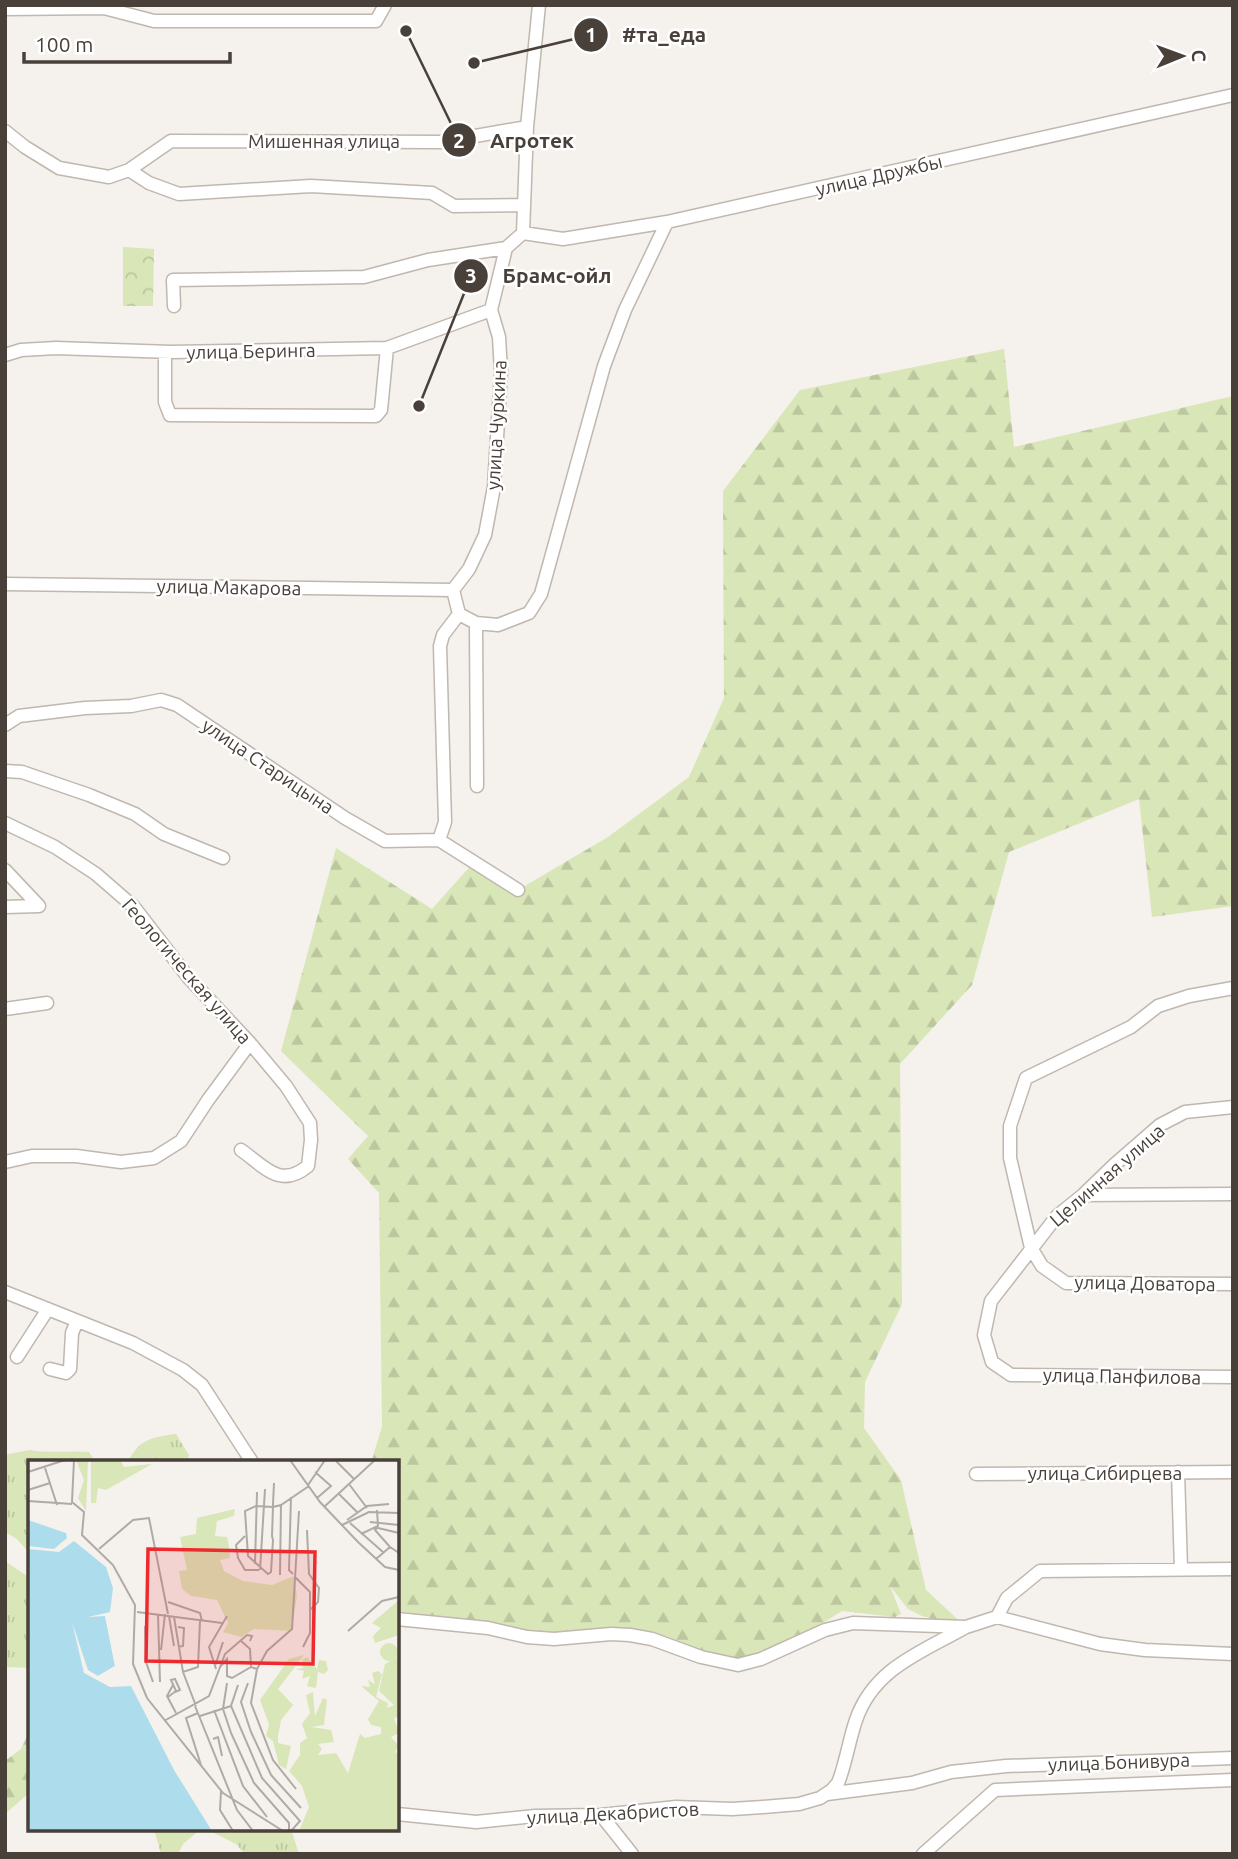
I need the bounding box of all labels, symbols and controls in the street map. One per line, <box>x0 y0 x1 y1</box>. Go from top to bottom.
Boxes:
callout: #та_еда <box>573 14 721 56</box>
scale bar <box>24 21 231 65</box>
north arrow <box>1147 21 1217 91</box>
text: 1 <box>585 22 597 46</box>
text: #та_еда <box>622 22 706 46</box>
text: 100 m <box>35 32 93 56</box>
text: С <box>1188 49 1210 62</box>
callout: Агротек <box>442 119 588 161</box>
text: 2 <box>453 128 465 152</box>
text: Агротек <box>490 128 574 152</box>
street label: Мишенная улица <box>248 130 400 152</box>
street label: улица Дружбы <box>814 150 944 200</box>
callout: Брамс-ойл <box>453 255 625 297</box>
text: 3 <box>465 263 477 287</box>
text: Брамс-ойл <box>503 263 611 287</box>
street label: улица Беринга <box>186 339 316 363</box>
street label: улица Чуркина <box>482 359 510 491</box>
street label: улица Макарова <box>156 575 302 599</box>
street label: улица Старицына <box>198 714 338 818</box>
street label: Геологическая улица <box>118 894 256 1048</box>
street label: Целинная улица <box>1045 1119 1169 1231</box>
street label: улица Доватора <box>1074 1271 1216 1295</box>
street label: улица Панфилова <box>1043 1364 1201 1388</box>
inset map <box>28 1460 399 1831</box>
street label: улица Сибирцева <box>1028 1462 1182 1484</box>
street label: улица Бонивура <box>1048 1749 1190 1775</box>
street label: улица Декабристов <box>526 1798 700 1828</box>

